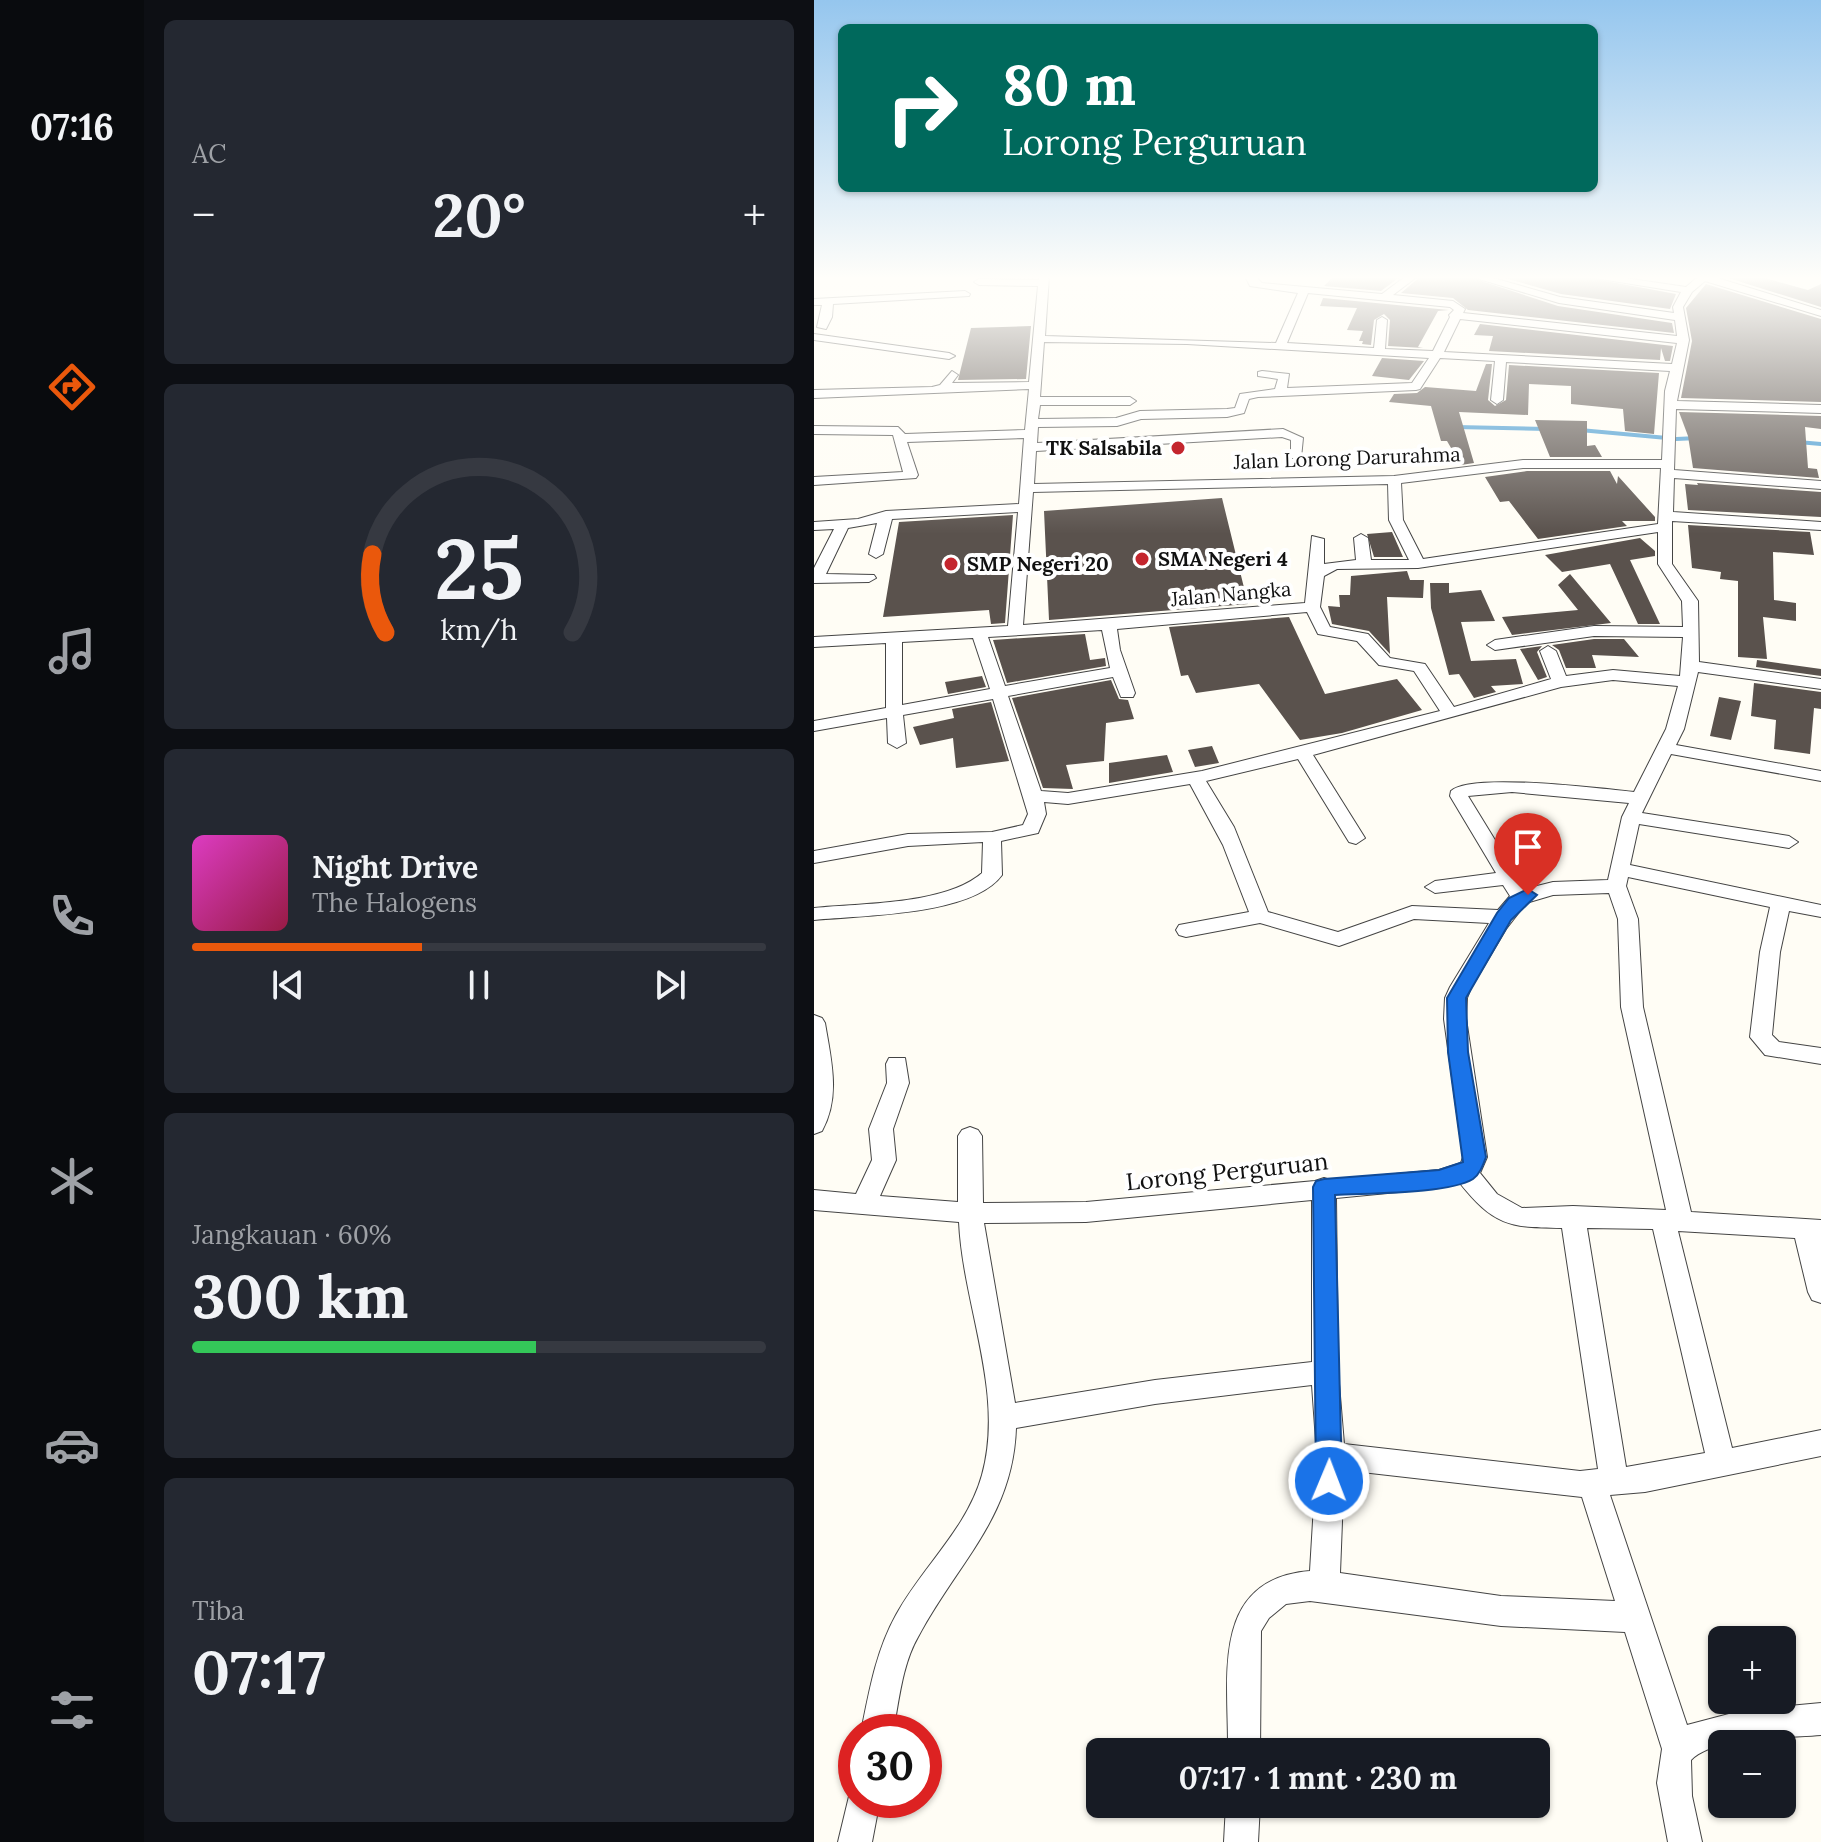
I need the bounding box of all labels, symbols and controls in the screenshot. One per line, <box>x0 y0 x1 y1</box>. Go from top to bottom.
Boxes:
text: 80 m <box>1002 49 1136 120</box>
icon: right <box>870 56 974 160</box>
text: 07:16 <box>30 104 114 150</box>
text: Lorong Perguruan <box>1002 119 1307 165</box>
text: AC <box>192 137 226 170</box>
text: 20° <box>432 177 526 253</box>
text: − <box>192 187 215 243</box>
text: + <box>743 187 766 243</box>
icon: directions <box>44 359 100 415</box>
place label: TK Salsabila <box>1046 435 1163 460</box>
marker: TK Salsabila <box>1169 439 1187 457</box>
street label: Jalan Lorong Darurahma <box>1232 441 1461 474</box>
text: 25 <box>434 514 524 621</box>
place label: SMA Negeri 4 <box>1158 546 1288 571</box>
marker: SMA Negeri 4 <box>1133 550 1151 568</box>
place label: SMP Negeri 20 <box>967 551 1109 576</box>
marker: SMP Negeri 20 <box>942 555 960 573</box>
street label: Jalan Nangka <box>1169 576 1292 611</box>
text: km/h <box>440 611 518 648</box>
icon: music <box>44 623 100 679</box>
pin <box>1494 813 1562 895</box>
icon: arrive <box>1506 825 1550 869</box>
text: Night Drive <box>312 848 478 886</box>
text: The Halogens <box>312 886 477 919</box>
icon: phone <box>44 888 100 944</box>
icon: previous <box>266 963 310 1007</box>
icon: pause <box>457 963 501 1007</box>
icon: next <box>648 963 692 1007</box>
street label: Lorong Perguruan <box>1124 1145 1330 1198</box>
icon: climate <box>44 1153 100 1209</box>
text: Jangkauan · 60% <box>192 1218 391 1251</box>
text: 300 km <box>192 1258 409 1334</box>
icon: car <box>44 1417 100 1473</box>
position arrow <box>1287 1439 1371 1523</box>
text: Tiba <box>192 1594 245 1627</box>
map controls <box>1708 1626 1796 1818</box>
button: + <box>1708 1626 1796 1714</box>
text: 07:17 <box>192 1634 326 1710</box>
icon: filters <box>44 1682 100 1738</box>
speed limit sign: 30 <box>838 1714 942 1818</box>
button: − <box>1708 1730 1796 1818</box>
text: 07:17 · 1 mnt · 230 m <box>1179 1759 1457 1797</box>

